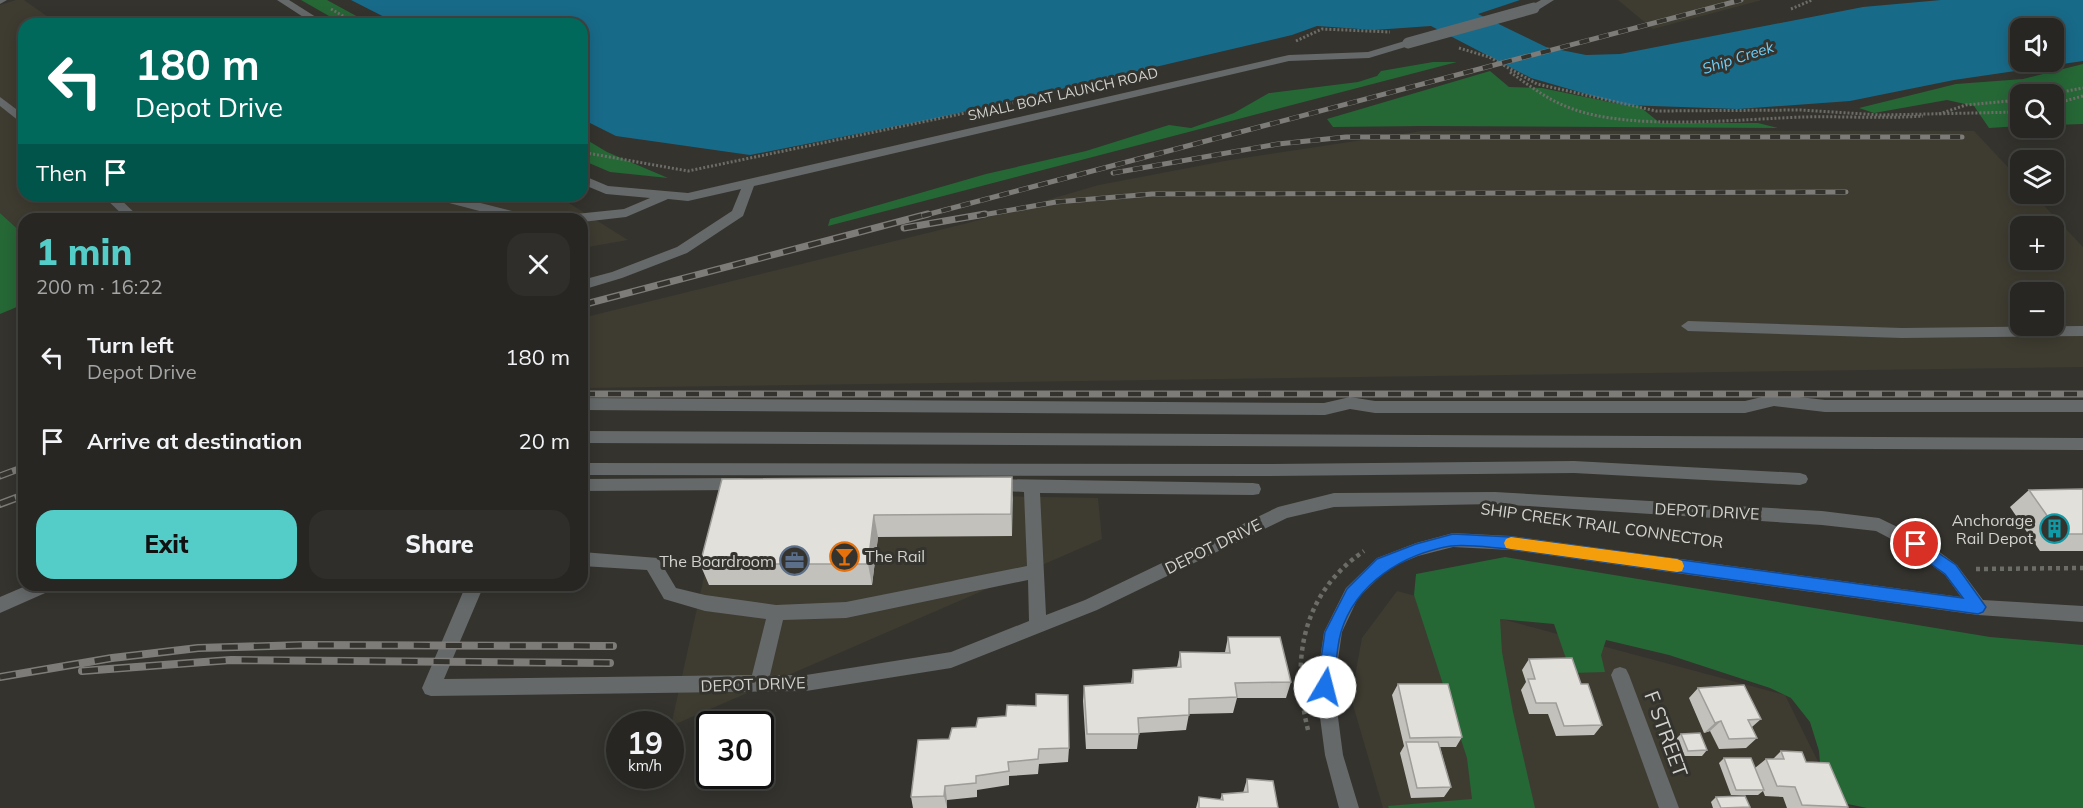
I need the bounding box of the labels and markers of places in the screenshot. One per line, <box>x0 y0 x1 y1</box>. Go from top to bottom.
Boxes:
place label: Anchorage Rail Depot <box>1952 510 2033 548</box>
building icon: Anchorage Rail Depot <box>2038 513 2070 545</box>
pin <box>1890 518 1941 569</box>
bar icon: The Rail <box>828 540 860 572</box>
office icon: The Boardroom <box>779 545 811 577</box>
place label: The Rail <box>865 546 925 566</box>
place label: The Boardroom <box>659 551 774 571</box>

